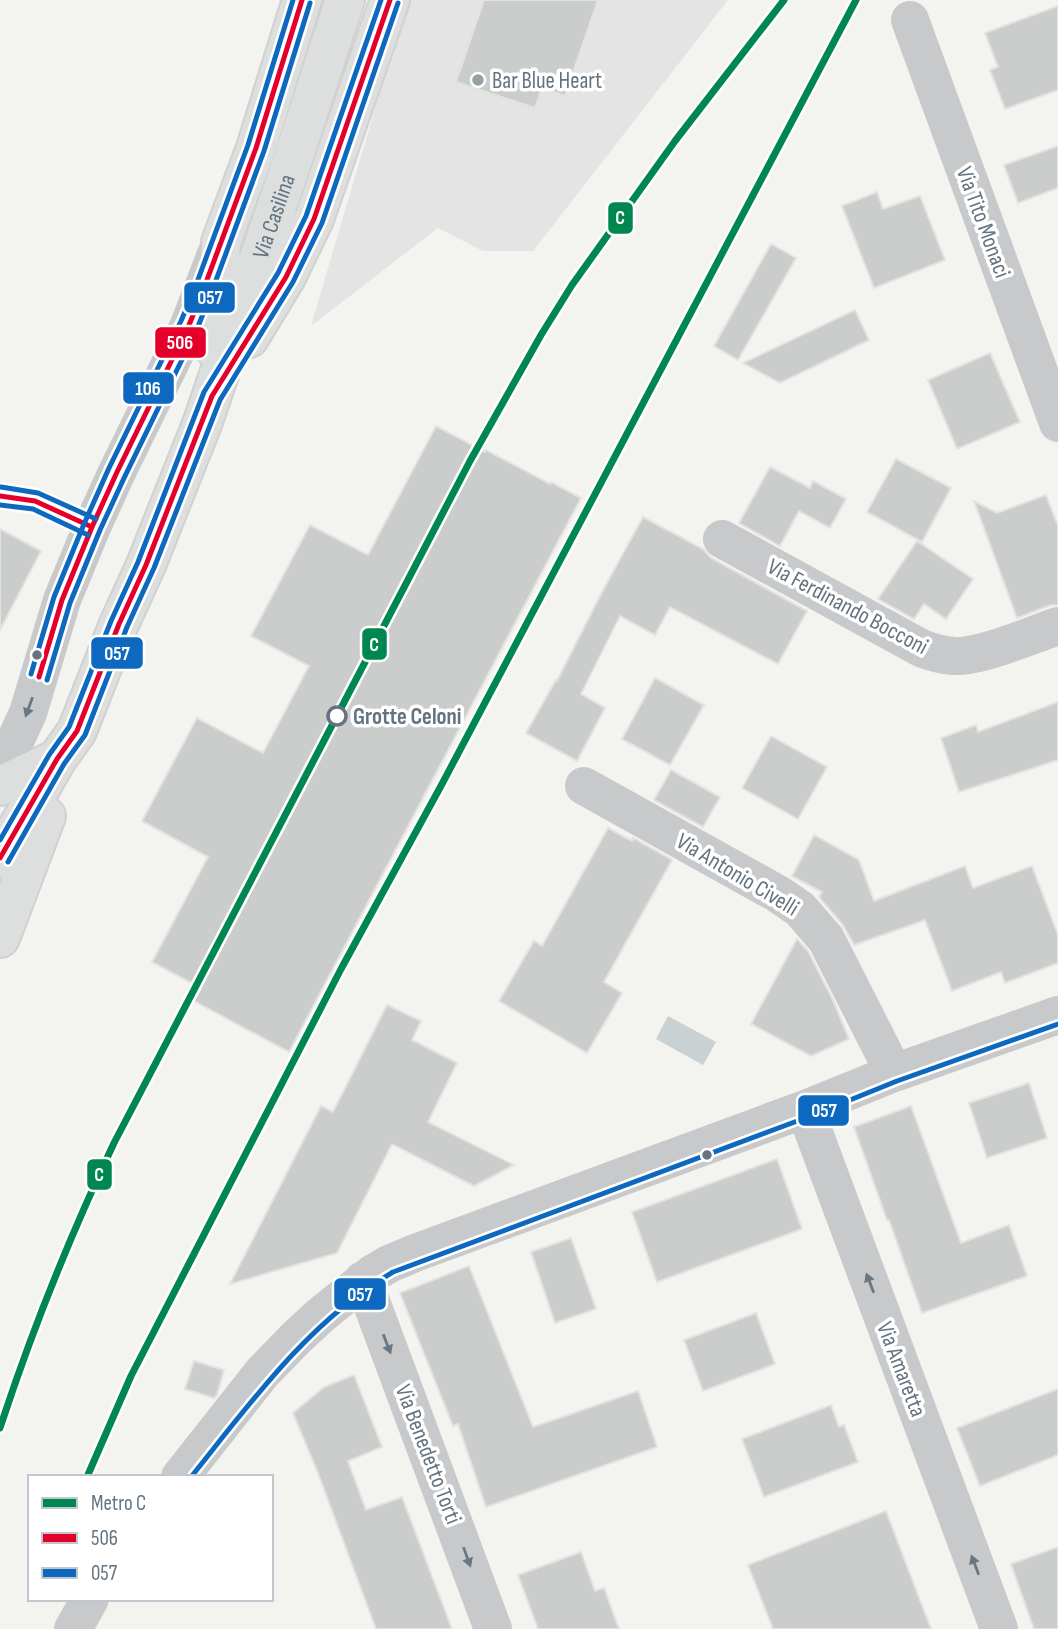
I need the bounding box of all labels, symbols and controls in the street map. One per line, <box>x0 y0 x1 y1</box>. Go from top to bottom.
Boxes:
place label: Bar Blue Heart <box>492 67 602 95</box>
marker: Bar Blue Heart <box>470 72 486 88</box>
street label: Via Tito Monaci <box>950 163 1016 282</box>
street label: Via Casilina <box>247 171 302 262</box>
line badge: C <box>607 201 634 235</box>
text: C <box>615 207 625 230</box>
line badge: 057 <box>183 281 236 314</box>
text: 057 <box>197 287 224 310</box>
line badge: 506 <box>154 326 207 359</box>
text: 506 <box>167 332 193 355</box>
line badge: 106 <box>122 371 175 405</box>
text: 106 <box>135 378 161 401</box>
street label: Via Ferdinando Bocconi <box>762 553 933 661</box>
line badge: C <box>361 627 388 661</box>
text: C <box>369 634 379 657</box>
line badge: 057 <box>90 636 144 670</box>
text: 057 <box>104 643 131 666</box>
unlabelled marker <box>30 648 44 662</box>
one-way arrow <box>24 697 35 718</box>
place label: Grotte Celoni <box>353 703 462 731</box>
marker: Grotte Celoni <box>327 706 347 726</box>
street label: Via Antonio Civelli <box>671 827 804 922</box>
line badge: 057 <box>797 1094 850 1127</box>
text: 057 <box>811 1100 838 1123</box>
unlabelled marker <box>700 1148 714 1162</box>
line badge: C <box>86 1158 113 1191</box>
text: C <box>94 1164 104 1187</box>
one-way arrow <box>864 1273 875 1294</box>
line badge: 057 <box>333 1277 387 1311</box>
text: 057 <box>347 1284 374 1307</box>
street label: Via Amaretta <box>870 1318 932 1421</box>
one-way arrow <box>382 1333 393 1354</box>
street label: Via Benedetto Torti <box>389 1381 467 1528</box>
legend <box>28 1475 273 1601</box>
text: Metro C <box>91 1491 146 1516</box>
text: 506 <box>91 1526 118 1551</box>
one-way arrow <box>462 1547 473 1568</box>
one-way arrow <box>969 1555 980 1576</box>
text: 057 <box>91 1561 118 1586</box>

